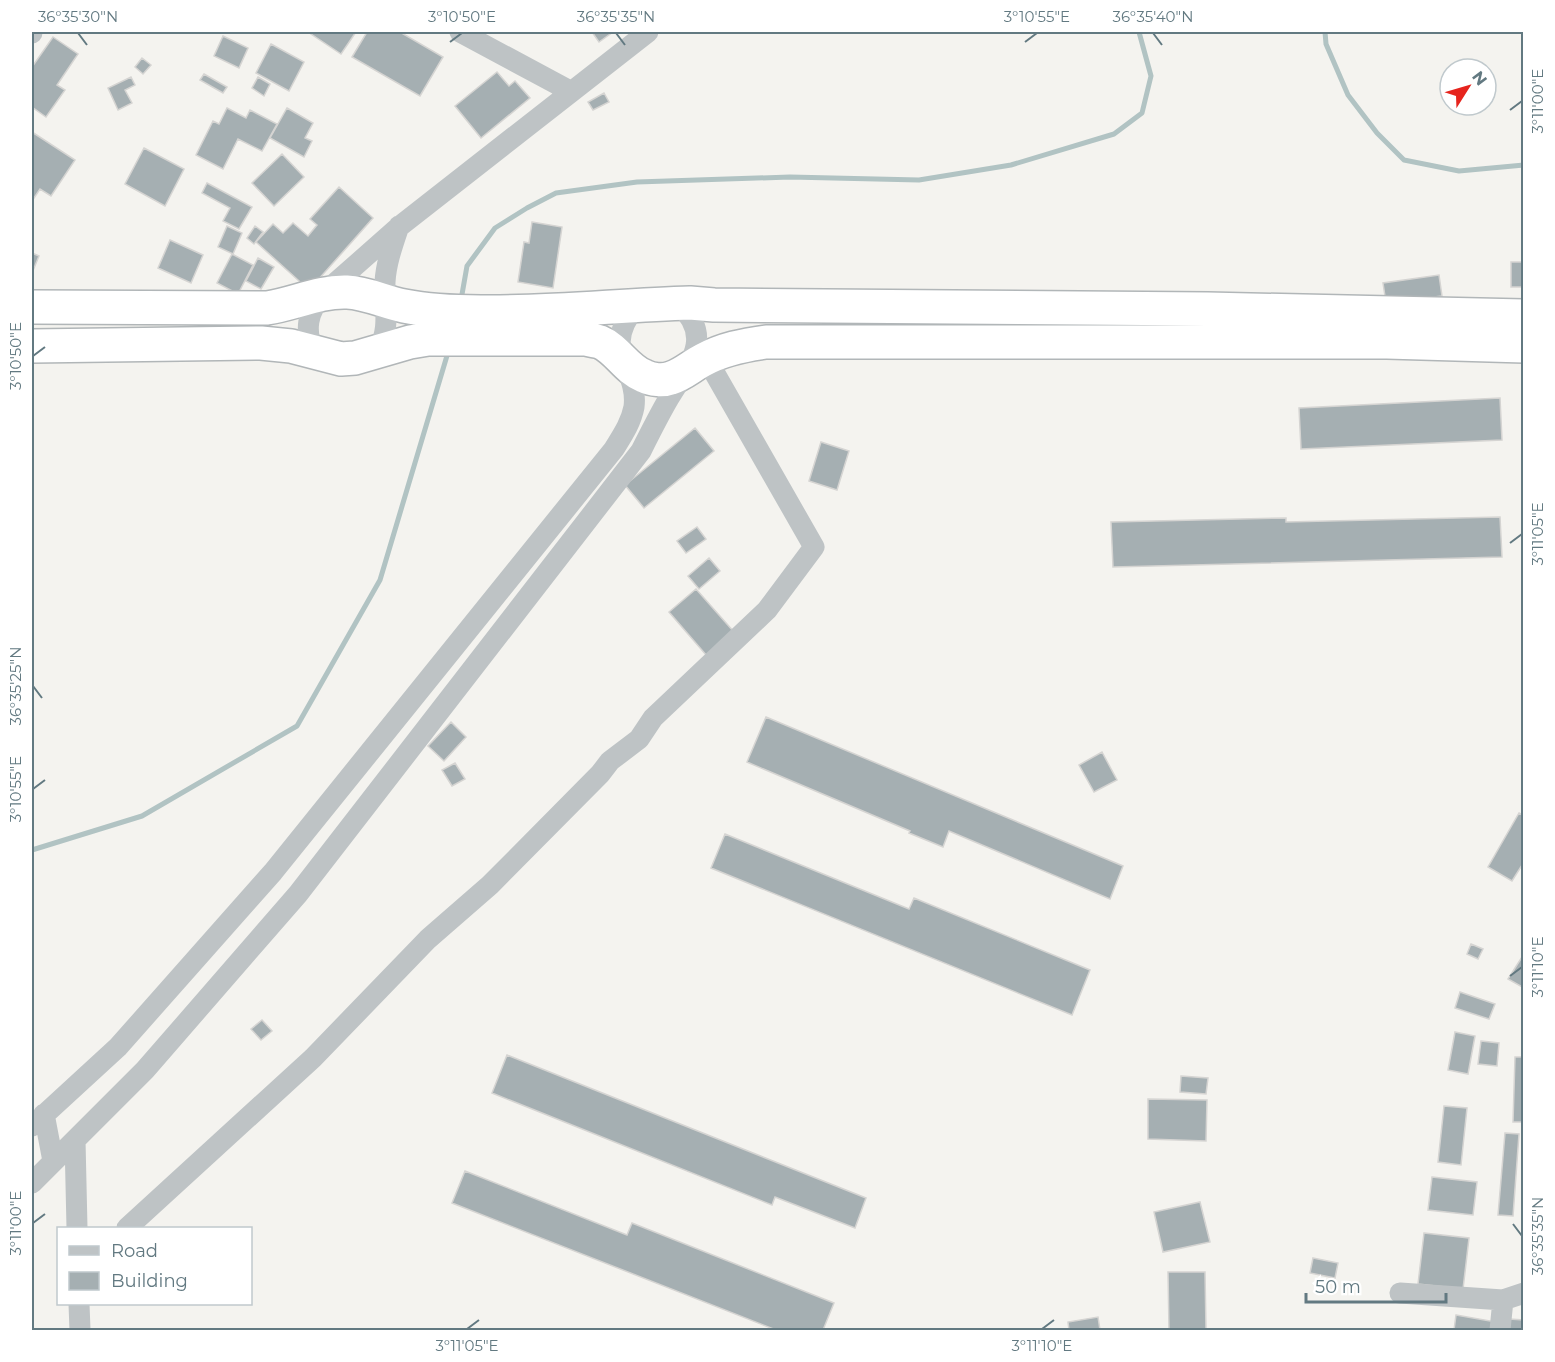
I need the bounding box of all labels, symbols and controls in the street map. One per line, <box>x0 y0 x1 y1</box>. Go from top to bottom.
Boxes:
text: 36°35'30"N <box>38 7 118 26</box>
text: 3°10'50"E <box>428 7 496 26</box>
text: 36°35'35"N <box>577 7 655 26</box>
text: 3°10'55"E <box>1004 7 1070 26</box>
text: 36°35'40"N <box>1113 7 1193 26</box>
north arrow <box>1438 57 1498 117</box>
text: N <box>1468 67 1491 89</box>
text: 3°11'00"E <box>1528 69 1547 133</box>
text: 3°10'50"E <box>6 322 25 390</box>
text: 3°11'05"E <box>1528 502 1547 566</box>
text: 36°35'25"N <box>6 647 25 725</box>
text: 3°10'55"E <box>6 756 25 822</box>
text: 3°11'10"E <box>1528 937 1547 997</box>
text: 3°11'00"E <box>6 1191 25 1255</box>
text: 36°35'35"N <box>1528 1197 1547 1275</box>
legend <box>57 1227 252 1305</box>
text: Road <box>111 1240 158 1262</box>
scale bar <box>1306 1266 1446 1304</box>
text: Building <box>111 1270 188 1292</box>
text: 50 m <box>1315 1276 1361 1298</box>
text: 3°11'05"E <box>435 1336 499 1355</box>
text: 3°11'10"E <box>1012 1336 1072 1355</box>

